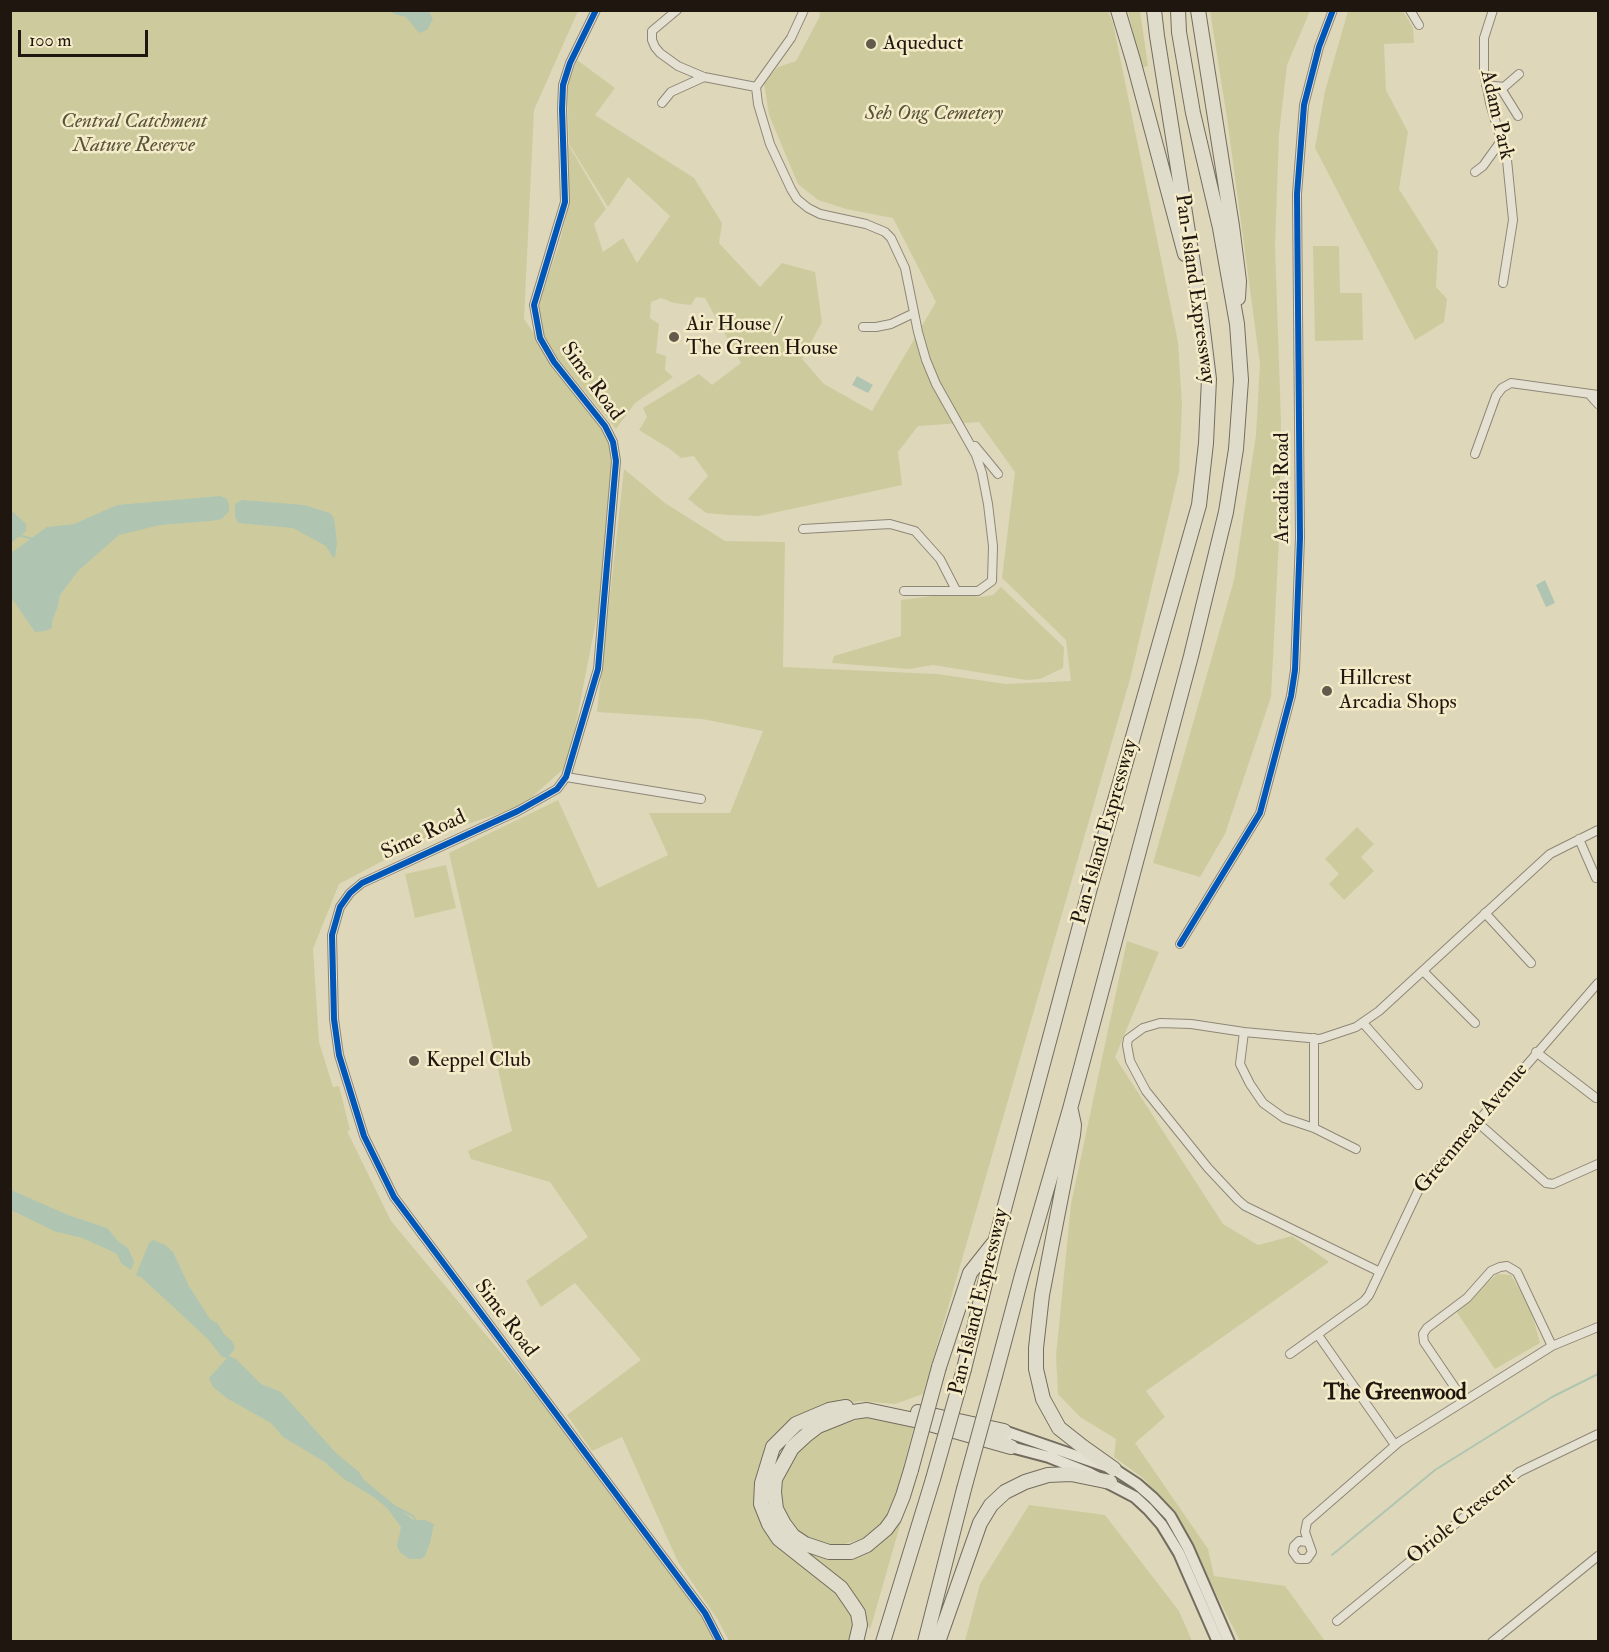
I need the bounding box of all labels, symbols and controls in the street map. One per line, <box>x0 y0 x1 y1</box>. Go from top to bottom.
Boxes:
scale bar <box>21 18 152 56</box>
text: 100 m <box>29 29 72 52</box>
place label: Aqueduct <box>883 31 963 57</box>
marker: Aqueduct <box>864 37 878 51</box>
street label: Adam Park <box>1473 68 1519 162</box>
park label: Seh Ong Cemetery <box>865 101 1003 127</box>
park label: Central Catchment Nature Reserve <box>61 109 207 159</box>
street label: Pan-Island Expressway <box>1168 192 1220 386</box>
place label: Air House / The Green House <box>686 312 838 362</box>
marker: Air House / The Green House <box>667 330 681 344</box>
street label: Sime Road <box>554 338 628 426</box>
street label: Arcadia Road <box>1270 432 1296 544</box>
place label: Hillcrest Arcadia Shops <box>1339 666 1457 716</box>
marker: Hillcrest Arcadia Shops <box>1320 684 1334 698</box>
street label: Pan-Island Expressway <box>1067 736 1145 928</box>
street label: Sime Road <box>378 805 470 867</box>
place label: Keppel Club <box>426 1048 531 1074</box>
marker: Keppel Club <box>407 1054 421 1068</box>
street label: Greenmead Avenue <box>1410 1058 1534 1200</box>
street label: Pan-Island Expressway <box>945 1206 1015 1398</box>
street label: Sime Road <box>468 1275 542 1363</box>
district label: The Greenwood <box>1323 1381 1467 1407</box>
street label: Oriole Crescent <box>1403 1467 1521 1571</box>

